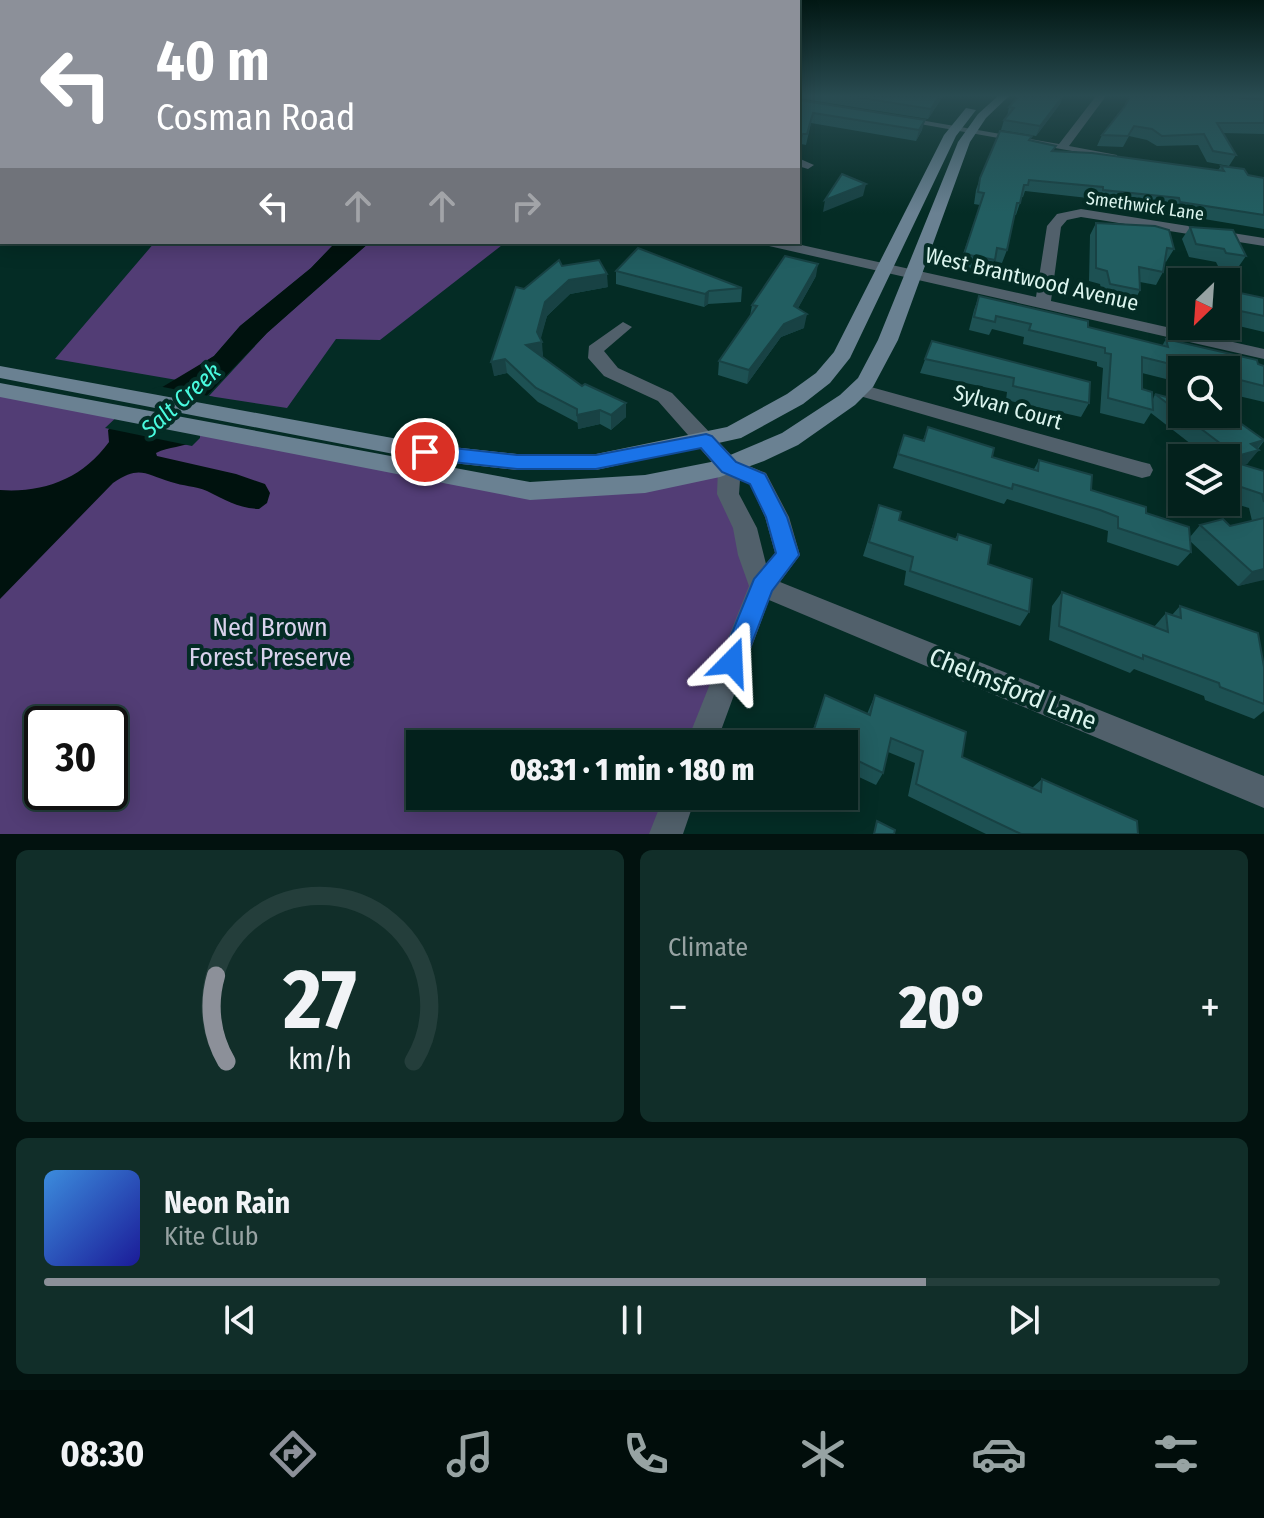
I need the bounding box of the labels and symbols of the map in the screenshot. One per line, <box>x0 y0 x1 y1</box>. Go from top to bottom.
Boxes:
street label: Smethwick Lane <box>1085 187 1205 225</box>
street label: West Brantwood Avenue <box>923 241 1141 317</box>
north arrow <box>1168 268 1240 340</box>
water label: Salt Creek <box>135 357 227 444</box>
street label: Sylvan Court <box>951 379 1066 436</box>
pin <box>391 418 459 486</box>
park label: Ned Brown Forest Preserve <box>189 612 351 673</box>
position arrow <box>690 620 774 704</box>
street label: Chelmsford Lane <box>925 641 1101 737</box>
speed limit sign: 30 <box>24 706 128 810</box>

